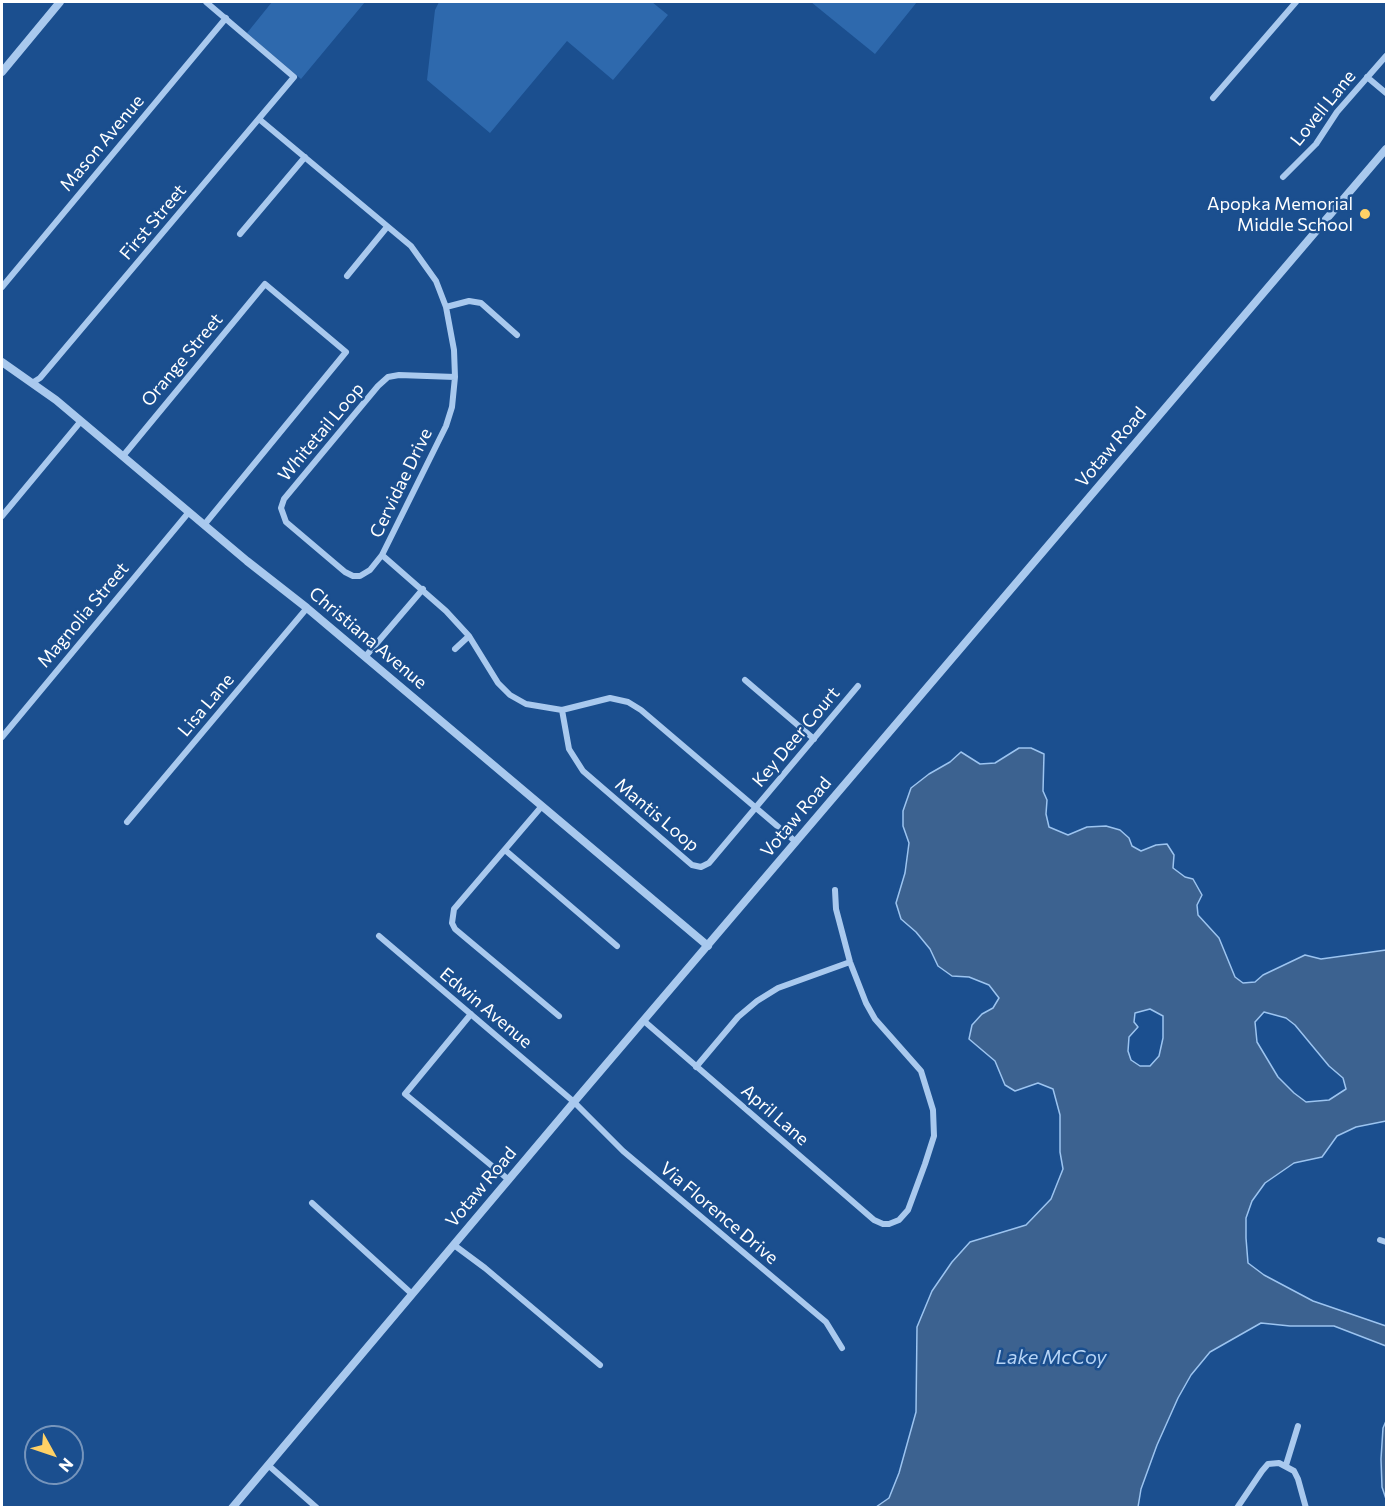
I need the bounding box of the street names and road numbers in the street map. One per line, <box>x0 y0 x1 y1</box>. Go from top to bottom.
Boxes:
street label: Lovell Lane <box>1286 66 1360 150</box>
street label: Mason Avenue <box>55 90 149 196</box>
street label: First Street <box>115 180 191 264</box>
street label: Orange Street <box>137 309 227 411</box>
street label: Whitetail Loop <box>274 378 368 486</box>
street label: Votaw Road <box>1071 402 1151 492</box>
street label: Cervidae Drive <box>365 425 437 541</box>
street label: Magnolia Street <box>33 558 133 672</box>
street label: Christiana Avenue <box>305 582 431 694</box>
street label: Lisa Lane <box>173 669 239 741</box>
street label: Key Deer Court <box>748 683 844 791</box>
street label: Votaw Road <box>756 772 836 862</box>
street label: Mantis Loop <box>611 774 703 856</box>
street label: Edwin Avenue <box>435 963 537 1053</box>
street label: April Lane <box>737 1080 813 1150</box>
street label: Votaw Road <box>441 1142 521 1232</box>
street label: Via Florence Drive <box>656 1157 782 1269</box>

